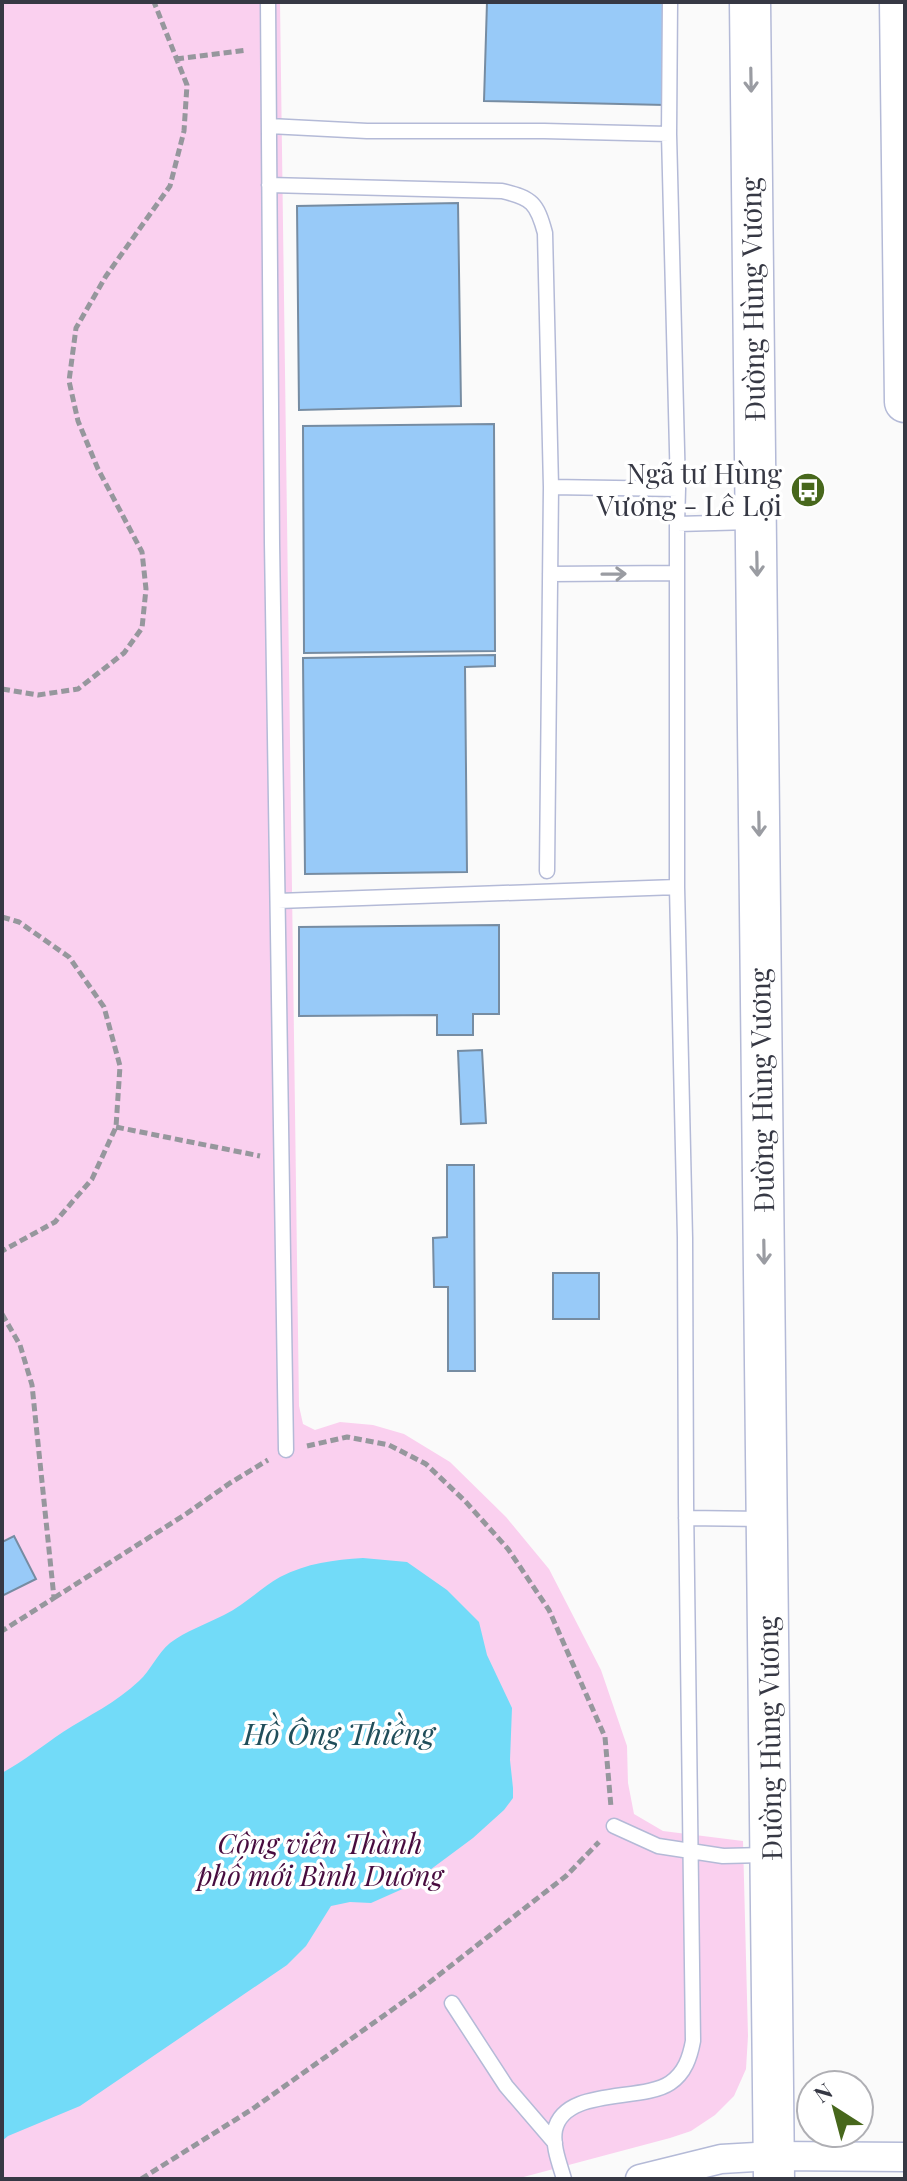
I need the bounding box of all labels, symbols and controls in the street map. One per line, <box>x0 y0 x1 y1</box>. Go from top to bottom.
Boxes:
one-way arrow <box>743 66 759 93</box>
street label: Đường Hùng Vương <box>731 176 772 422</box>
place label: Ngã tư Hùng Vương - Lê Lợi <box>596 454 782 523</box>
bus stop icon: Ngã tư Hùng Vương - Lê Lợi <box>789 471 827 509</box>
one-way arrow <box>749 550 764 577</box>
one-way arrow <box>600 566 627 581</box>
one-way arrow <box>752 810 767 837</box>
street label: Đường Hùng Vương <box>740 967 781 1213</box>
one-way arrow <box>756 1238 772 1265</box>
street label: Đường Hùng Vương <box>748 1615 789 1861</box>
water label: Hồ Ông Thiềng <box>242 1712 437 1753</box>
park label: Công viên Thành phố mới Bình Dương <box>195 1824 446 1893</box>
north arrow <box>795 2069 875 2149</box>
text: N <box>807 2075 838 2109</box>

